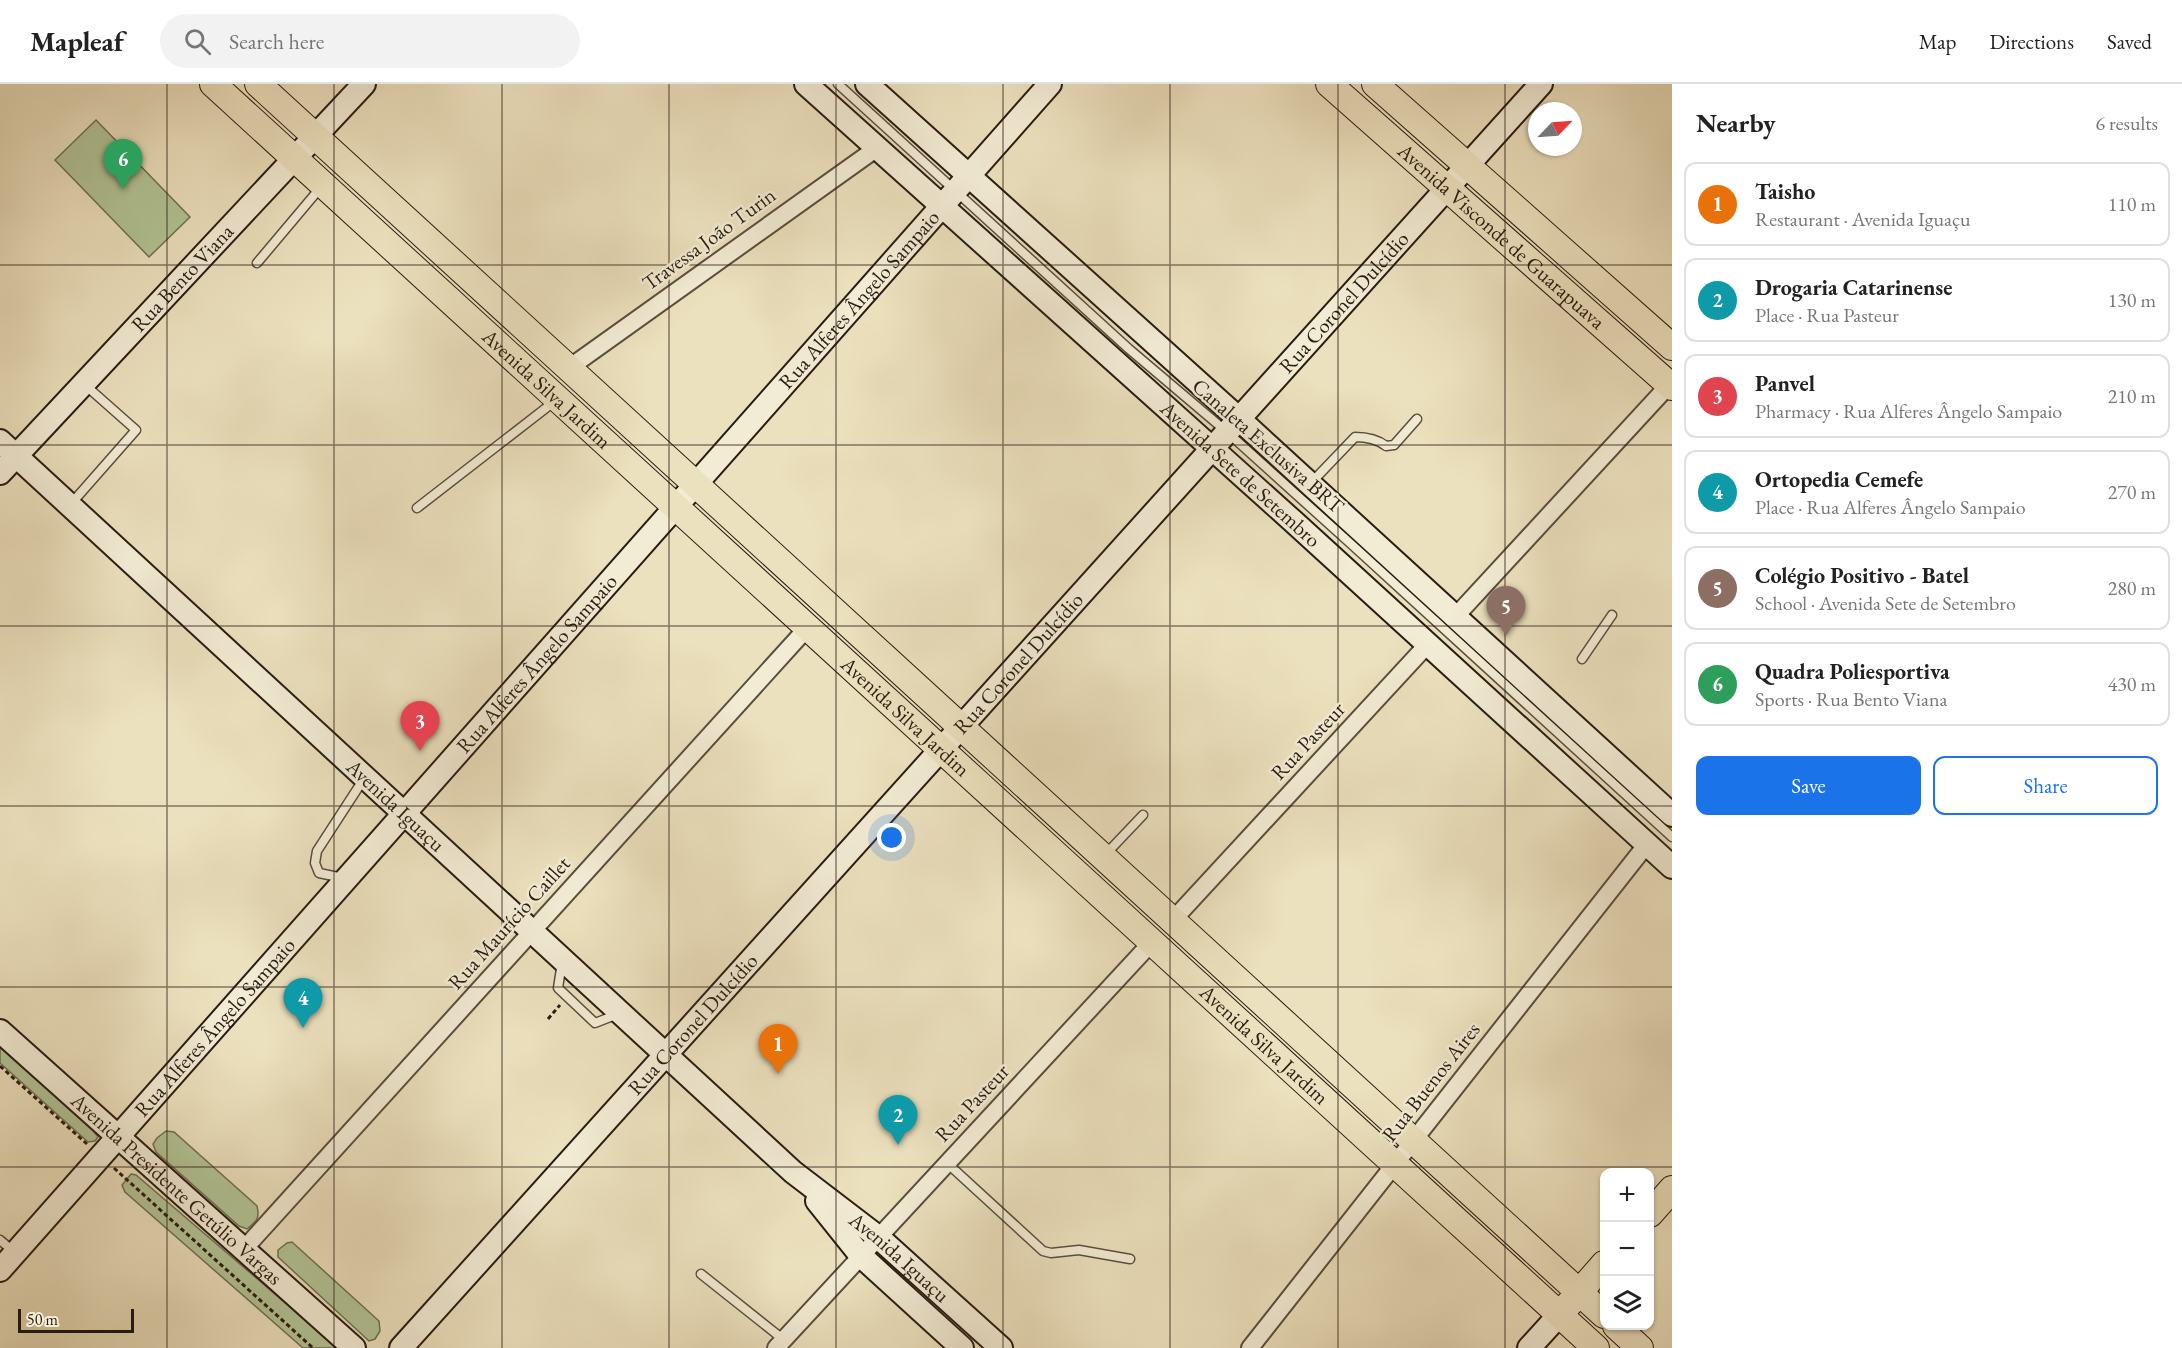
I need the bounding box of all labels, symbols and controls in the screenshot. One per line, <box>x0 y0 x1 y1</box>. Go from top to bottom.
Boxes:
search box <box>160 14 580 68</box>
text: Mapleaf <box>30 23 124 59</box>
icon: search <box>181 25 214 58</box>
text: Search here <box>229 27 324 56</box>
text: Map <box>1919 28 1956 55</box>
text: Directions <box>1989 28 2074 55</box>
text: Saved <box>2107 28 2152 55</box>
north arrow <box>1528 102 1582 156</box>
text: Nearby <box>1696 106 1776 140</box>
text: 6 results <box>2095 110 2158 136</box>
street label: Avenida Visconde de Guarapuava <box>1391 136 1612 335</box>
pin: 6 <box>104 140 142 189</box>
text: Taisho <box>1755 177 1815 206</box>
street label: Travessa João Turin <box>637 181 781 296</box>
text: 1 <box>1712 191 1723 217</box>
text: 110 m <box>2108 191 2156 217</box>
street label: Rua Alferes Ângelo Sampaio <box>772 204 945 395</box>
text: Restaurant · Avenida Iguaçu <box>1755 206 1971 232</box>
street label: Rua Bento Viana <box>125 218 240 337</box>
street label: Rua Coronel Dulcídio <box>1273 226 1415 379</box>
text: Drogaria Catarinense <box>1755 273 1952 302</box>
text: 2 <box>1712 287 1723 313</box>
text: 130 m <box>2108 287 2156 313</box>
text: Place · Rua Pasteur <box>1755 302 1899 328</box>
street label: Avenida Silva Jardim <box>476 322 617 454</box>
text: Panvel <box>1755 369 1815 398</box>
street label: Canaleta Exclusiva BRT <box>1187 372 1351 520</box>
text: 3 <box>1712 383 1723 409</box>
text: 210 m <box>2108 383 2156 409</box>
street label: Avenida Sete de Setembro <box>1154 394 1327 553</box>
text: Pharmacy · Rua Alferes Ângelo Sampaio <box>1755 398 2062 424</box>
text: Ortopedia Cemefe <box>1755 465 1923 494</box>
text: 4 <box>1712 479 1723 505</box>
text: 270 m <box>2108 479 2156 505</box>
text: Place · Rua Alferes Ângelo Sampaio <box>1755 494 2026 520</box>
text: Colégio Positivo - Batel <box>1755 561 1969 590</box>
street label: Rua Alferes Ângelo Sampaio <box>450 568 623 758</box>
text: 5 <box>1712 575 1723 601</box>
text: 280 m <box>2108 575 2156 601</box>
street label: Rua Coronel Dulcídio <box>947 586 1089 740</box>
pin: 5 <box>1486 586 1526 636</box>
text: School · Avenida Sete de Setembro <box>1755 590 2016 616</box>
street label: Avenida Silva Jardim <box>835 650 976 782</box>
text: Quadra Poliesportiva <box>1755 657 1950 686</box>
text: 6 <box>1712 671 1723 697</box>
text: 430 m <box>2108 671 2156 697</box>
text: Sports · Rua Bento Viana <box>1755 686 1948 712</box>
street label: Rua Pasteur <box>1265 696 1351 785</box>
pin: 3 <box>400 702 440 751</box>
street label: Avenida Iguaçu <box>340 752 451 858</box>
button: Save <box>1696 756 1921 815</box>
button: Share <box>1933 756 2158 815</box>
your location <box>877 823 906 852</box>
street label: Rua Maurício Caillet <box>442 850 576 995</box>
street label: Rua Alferes Ângelo Sampaio <box>128 932 301 1122</box>
street label: Rua Coronel Dulcídio <box>622 947 764 1100</box>
pin: 4 <box>284 978 322 1028</box>
street label: Avenida Silva Jardim <box>1194 978 1335 1110</box>
street label: Rua Buenos Aires <box>1376 1016 1486 1147</box>
pin: 1 <box>758 1024 798 1074</box>
street label: Rua Pasteur <box>929 1058 1015 1147</box>
street label: Avenida Presidente Getúlio Vargas <box>65 1086 288 1291</box>
pin: 2 <box>878 1096 918 1145</box>
map controls <box>1600 1168 1654 1330</box>
button: + <box>1600 1168 1654 1222</box>
street label: Avenida Iguaçu <box>843 1205 956 1308</box>
button: − <box>1600 1222 1654 1276</box>
button: layers <box>1600 1276 1654 1330</box>
scale bar <box>18 1306 134 1334</box>
text: 50 m <box>27 1309 58 1330</box>

